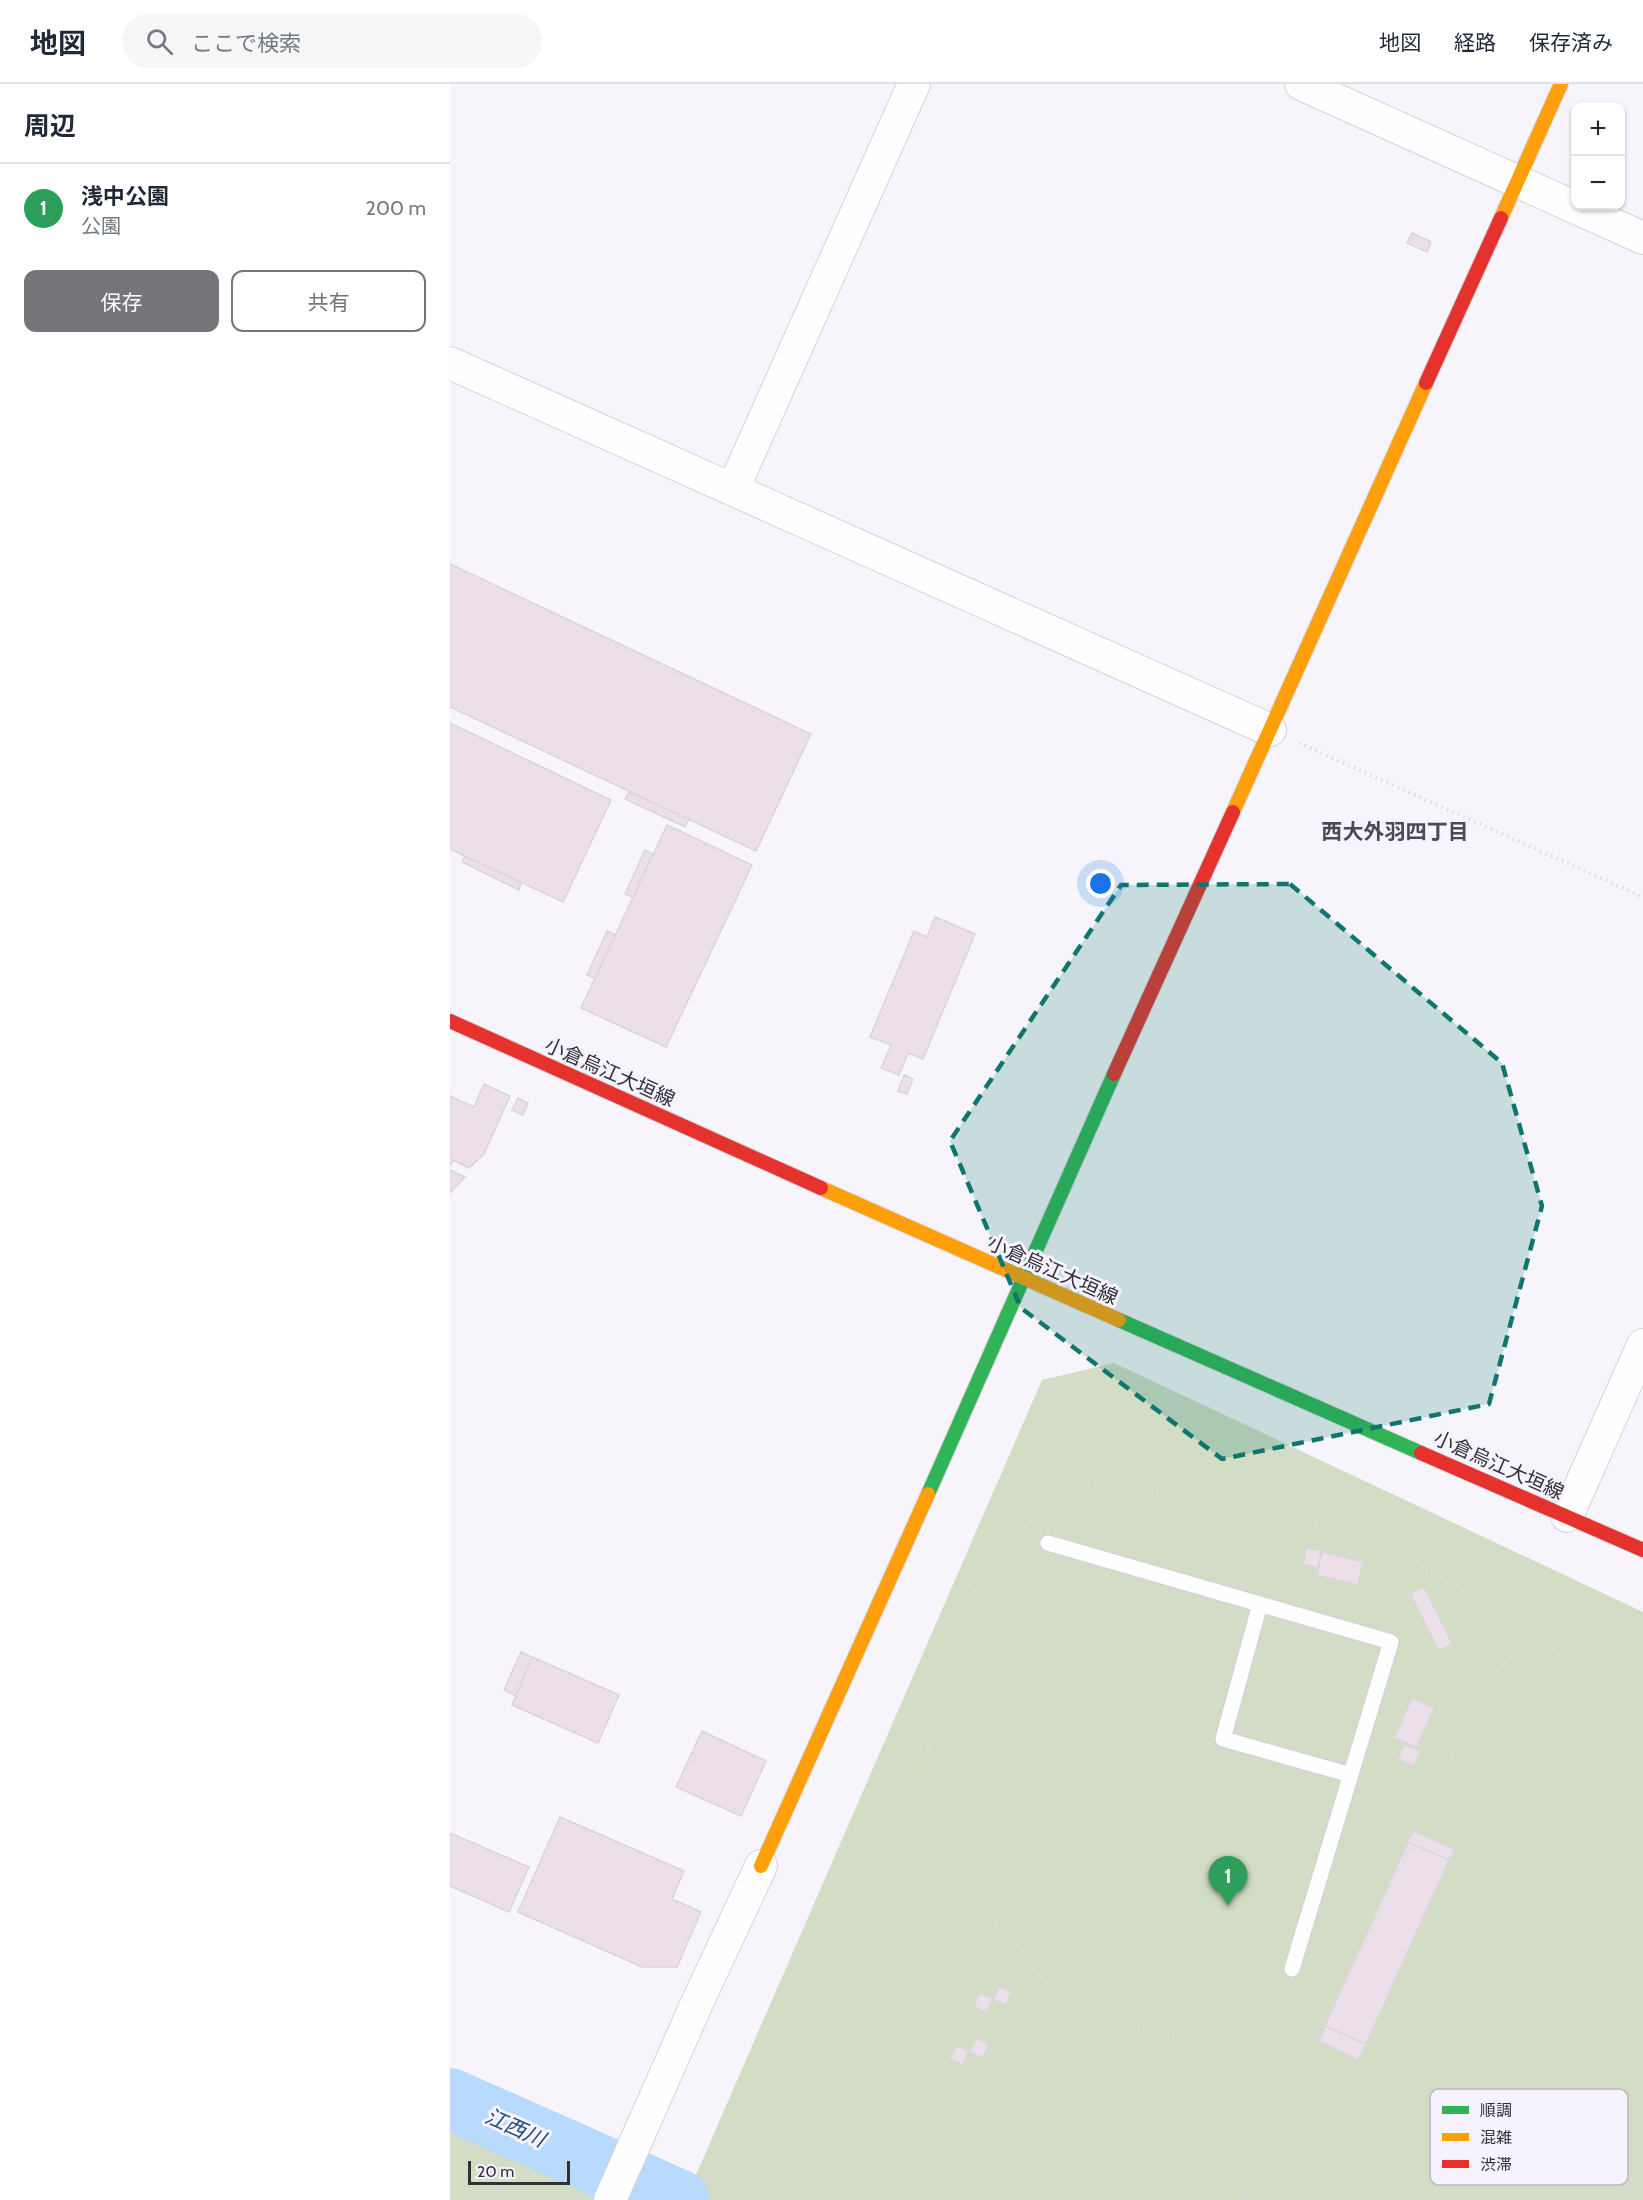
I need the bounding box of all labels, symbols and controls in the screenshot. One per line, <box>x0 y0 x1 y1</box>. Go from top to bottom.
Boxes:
search box <box>122 14 542 68</box>
icon: search <box>143 25 176 58</box>
text: 地図 <box>30 26 86 60</box>
text: ここで検索 <box>191 30 301 57</box>
text: 地図 <box>1379 30 1421 55</box>
text: 経路 <box>1454 30 1496 55</box>
text: 保存済み <box>1529 30 1613 55</box>
map controls <box>1571 102 1625 210</box>
button: + <box>1571 102 1625 156</box>
text: 周辺 <box>24 110 76 142</box>
button: − <box>1571 156 1625 210</box>
text: 浅中公園 <box>81 183 169 210</box>
text: 1 <box>40 196 47 220</box>
text: 200 m <box>366 196 426 220</box>
text: 公園 <box>81 214 121 238</box>
button: 保存 <box>24 270 219 332</box>
button: 共有 <box>231 270 426 332</box>
district label: 西大外羽四丁目 <box>1322 819 1469 844</box>
your location <box>1086 869 1115 898</box>
street label: 小倉烏江大垣線 <box>541 1033 679 1111</box>
street label: 小倉烏江大垣線 <box>984 1231 1122 1309</box>
street label: 小倉烏江大垣線 <box>1430 1426 1568 1504</box>
pin: 1 <box>1208 1856 1248 1906</box>
legend <box>1430 2089 1628 2185</box>
text: 順調 <box>1480 2101 1512 2120</box>
water label: 江西川 <box>481 2103 551 2153</box>
text: 混雑 <box>1480 2128 1512 2147</box>
text: 渋滞 <box>1480 2155 1512 2174</box>
scale bar <box>468 2158 570 2186</box>
text: 20 m <box>477 2162 514 2181</box>

